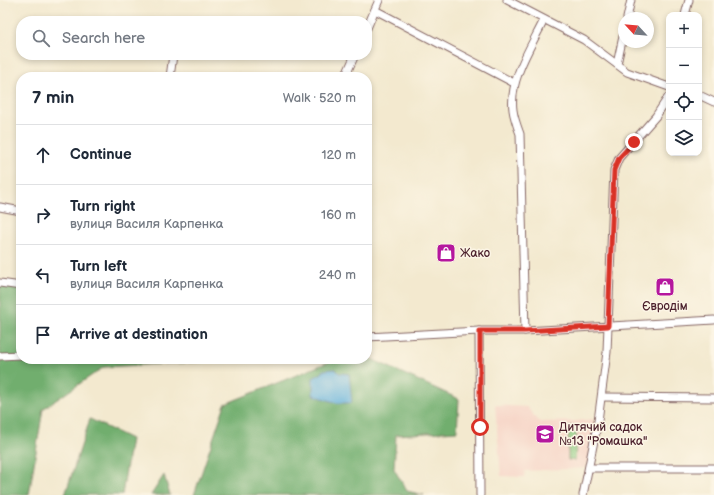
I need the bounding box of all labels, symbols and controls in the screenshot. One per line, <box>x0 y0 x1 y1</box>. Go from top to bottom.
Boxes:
north arrow <box>618 12 654 48</box>
map controls <box>666 12 702 156</box>
button: + <box>666 12 702 48</box>
search box <box>16 16 372 60</box>
icon: search <box>30 27 52 49</box>
text: Search here <box>62 29 145 48</box>
button: − <box>666 48 702 84</box>
button: locate <box>666 84 702 120</box>
text: 7 min <box>32 88 74 108</box>
text: Walk · 520 m <box>283 90 356 106</box>
button: layers <box>666 120 702 156</box>
route end <box>625 133 643 151</box>
icon: ahead <box>32 144 54 166</box>
text: Continue <box>70 145 132 164</box>
text: 120 m <box>321 147 356 163</box>
text: Turn right <box>70 197 135 216</box>
icon: right <box>32 204 54 226</box>
text: 160 m <box>321 207 356 223</box>
text: вулиця Василя Карпенка <box>70 216 223 232</box>
shop icon: Жако <box>435 242 457 264</box>
place label: Жако <box>460 246 490 261</box>
text: Turn left <box>70 257 127 276</box>
icon: left <box>32 264 54 286</box>
text: 240 m <box>319 267 356 283</box>
text: вулиця Василя Карпенка <box>70 276 223 292</box>
shop icon: Євродім <box>654 276 676 298</box>
place label: Євродім <box>642 299 688 314</box>
icon: arrive <box>32 324 54 346</box>
text: Arrive at destination <box>70 325 208 344</box>
route start <box>471 418 489 436</box>
place label: Дитячий садок №13 "Ромашка" <box>559 420 647 449</box>
school or university icon: Дитячий садок №13 "Ромашка" <box>534 423 556 445</box>

